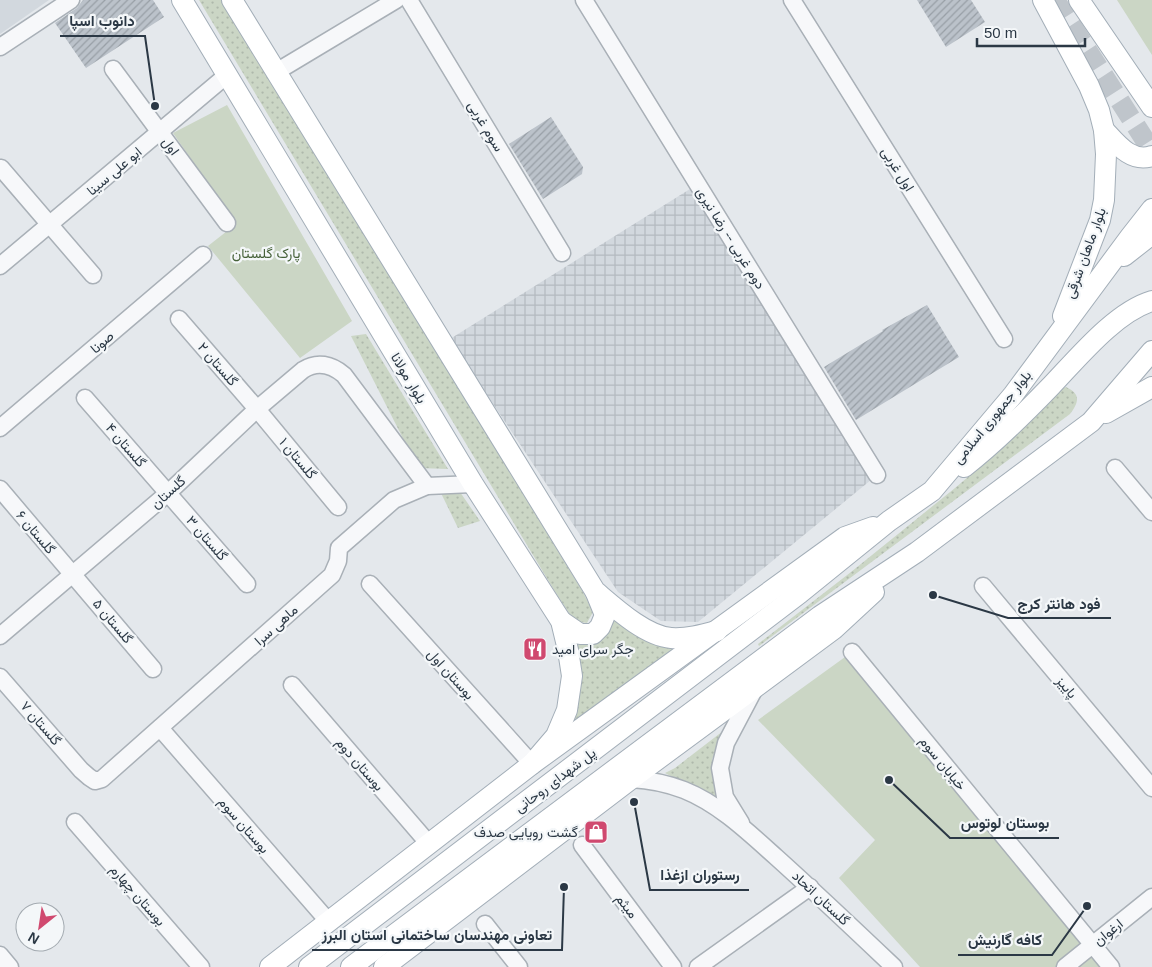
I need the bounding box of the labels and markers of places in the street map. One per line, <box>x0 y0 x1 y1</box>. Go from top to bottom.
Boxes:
callout: دانوب اسپا <box>60 6 145 36</box>
callout: فود هانتر کرج <box>1008 588 1111 618</box>
restaurant icon: جگر سرای امید <box>522 636 548 662</box>
place label: جگر سرای امید <box>552 641 634 658</box>
callout: بوستان لوتوس <box>950 808 1059 838</box>
shop icon: گشت رویایی صدف <box>583 819 609 845</box>
place label: گشت رویایی صدف <box>474 824 578 841</box>
callout: رستوران ازغذا <box>650 860 749 890</box>
callout: تعاونی مهندسان ساختمانی استان البرز <box>312 920 562 950</box>
callout: کافه گارنیش <box>958 925 1052 955</box>

